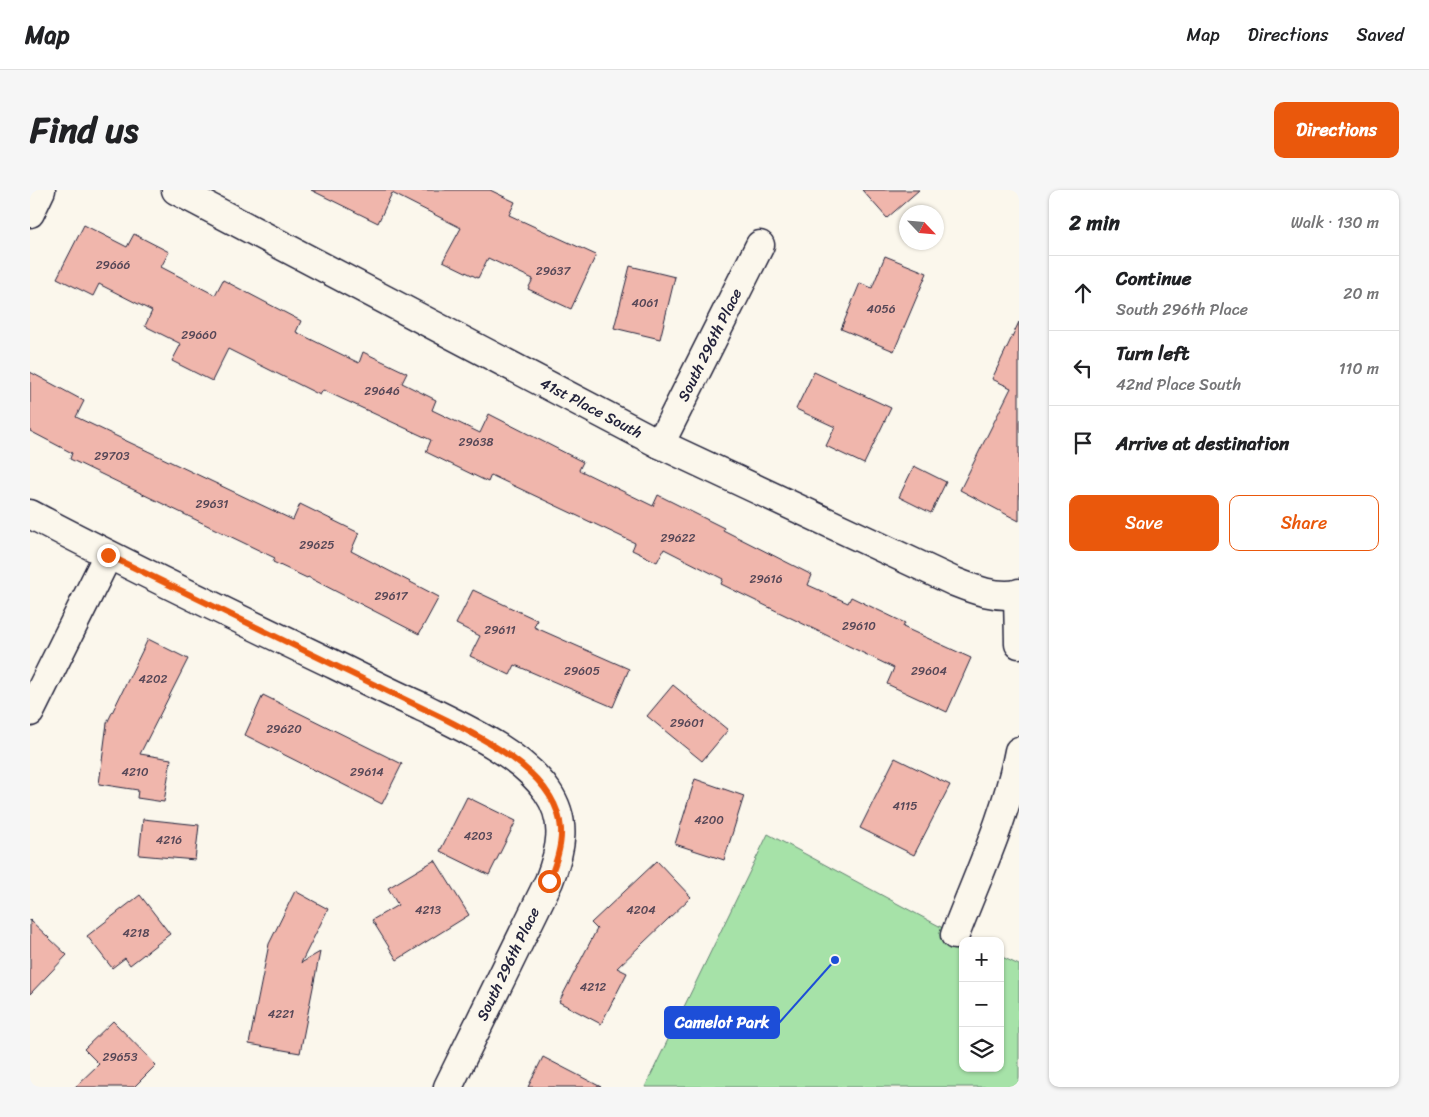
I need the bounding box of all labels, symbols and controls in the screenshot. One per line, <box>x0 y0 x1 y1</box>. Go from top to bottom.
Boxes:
text: Map <box>25 14 69 56</box>
text: Map <box>1187 19 1220 51</box>
text: Directions <box>1248 19 1329 51</box>
text: Saved <box>1357 19 1404 51</box>
text: Find us <box>30 99 138 161</box>
button: Directions <box>1274 102 1399 158</box>
text: 2 min <box>1069 204 1120 242</box>
north arrow <box>899 205 944 250</box>
text: Walk · 130 m <box>1291 208 1379 237</box>
house number: 29666 <box>96 254 131 276</box>
house number: 29637 <box>536 260 571 282</box>
text: Continue <box>1116 262 1192 295</box>
icon: ahead <box>1069 279 1097 307</box>
text: 20 m <box>1343 279 1379 308</box>
street label: South 296th Place <box>670 283 749 406</box>
house number: 4061 <box>631 292 659 314</box>
text: South 296th Place <box>1116 295 1248 324</box>
house number: 4056 <box>866 298 896 320</box>
house number: 29660 <box>181 324 217 346</box>
text: Turn left <box>1116 337 1189 370</box>
icon: left <box>1069 354 1097 382</box>
text: 110 m <box>1339 354 1379 383</box>
street label: 41st Place South <box>535 370 647 446</box>
text: 42nd Place South <box>1116 370 1241 399</box>
house number: 29646 <box>364 380 400 402</box>
text: Arrive at destination <box>1116 427 1289 460</box>
icon: arrive <box>1069 429 1097 457</box>
house number: 29638 <box>459 431 493 453</box>
house number: 29703 <box>94 445 130 467</box>
house number: 29631 <box>196 493 228 515</box>
button: Save <box>1069 495 1219 551</box>
button: Share <box>1229 495 1379 551</box>
house number: 29622 <box>661 527 696 549</box>
house number: 29625 <box>299 534 335 556</box>
route end <box>97 544 120 567</box>
house number: 29616 <box>749 568 783 590</box>
house number: 29617 <box>374 585 409 607</box>
house number: 29610 <box>842 615 876 637</box>
house number: 29611 <box>484 619 516 641</box>
house number: 29605 <box>564 660 600 682</box>
house number: 29604 <box>911 660 948 682</box>
house number: 4202 <box>139 668 168 690</box>
house number: 29601 <box>670 712 704 734</box>
house number: 29620 <box>266 718 302 740</box>
house number: 4210 <box>121 761 149 783</box>
house number: 29614 <box>350 761 384 783</box>
house number: 4115 <box>892 795 918 817</box>
house number: 4200 <box>694 809 724 831</box>
house number: 4203 <box>464 825 493 847</box>
house number: 4216 <box>156 829 182 851</box>
route start <box>538 870 561 893</box>
house number: 4213 <box>415 899 441 921</box>
house number: 4204 <box>626 899 656 921</box>
street label: South 296th Place <box>469 902 547 1025</box>
house number: 4218 <box>123 922 149 944</box>
map controls <box>959 937 1004 1072</box>
button: + <box>959 937 1004 982</box>
house number: 4212 <box>580 976 606 998</box>
button: − <box>959 982 1004 1027</box>
house number: 4221 <box>268 1003 294 1025</box>
callout: Camelot Park <box>665 1007 779 1038</box>
text: Camelot Park <box>674 1008 770 1037</box>
button: layers <box>959 1027 1004 1072</box>
house number: 29653 <box>102 1046 138 1068</box>

